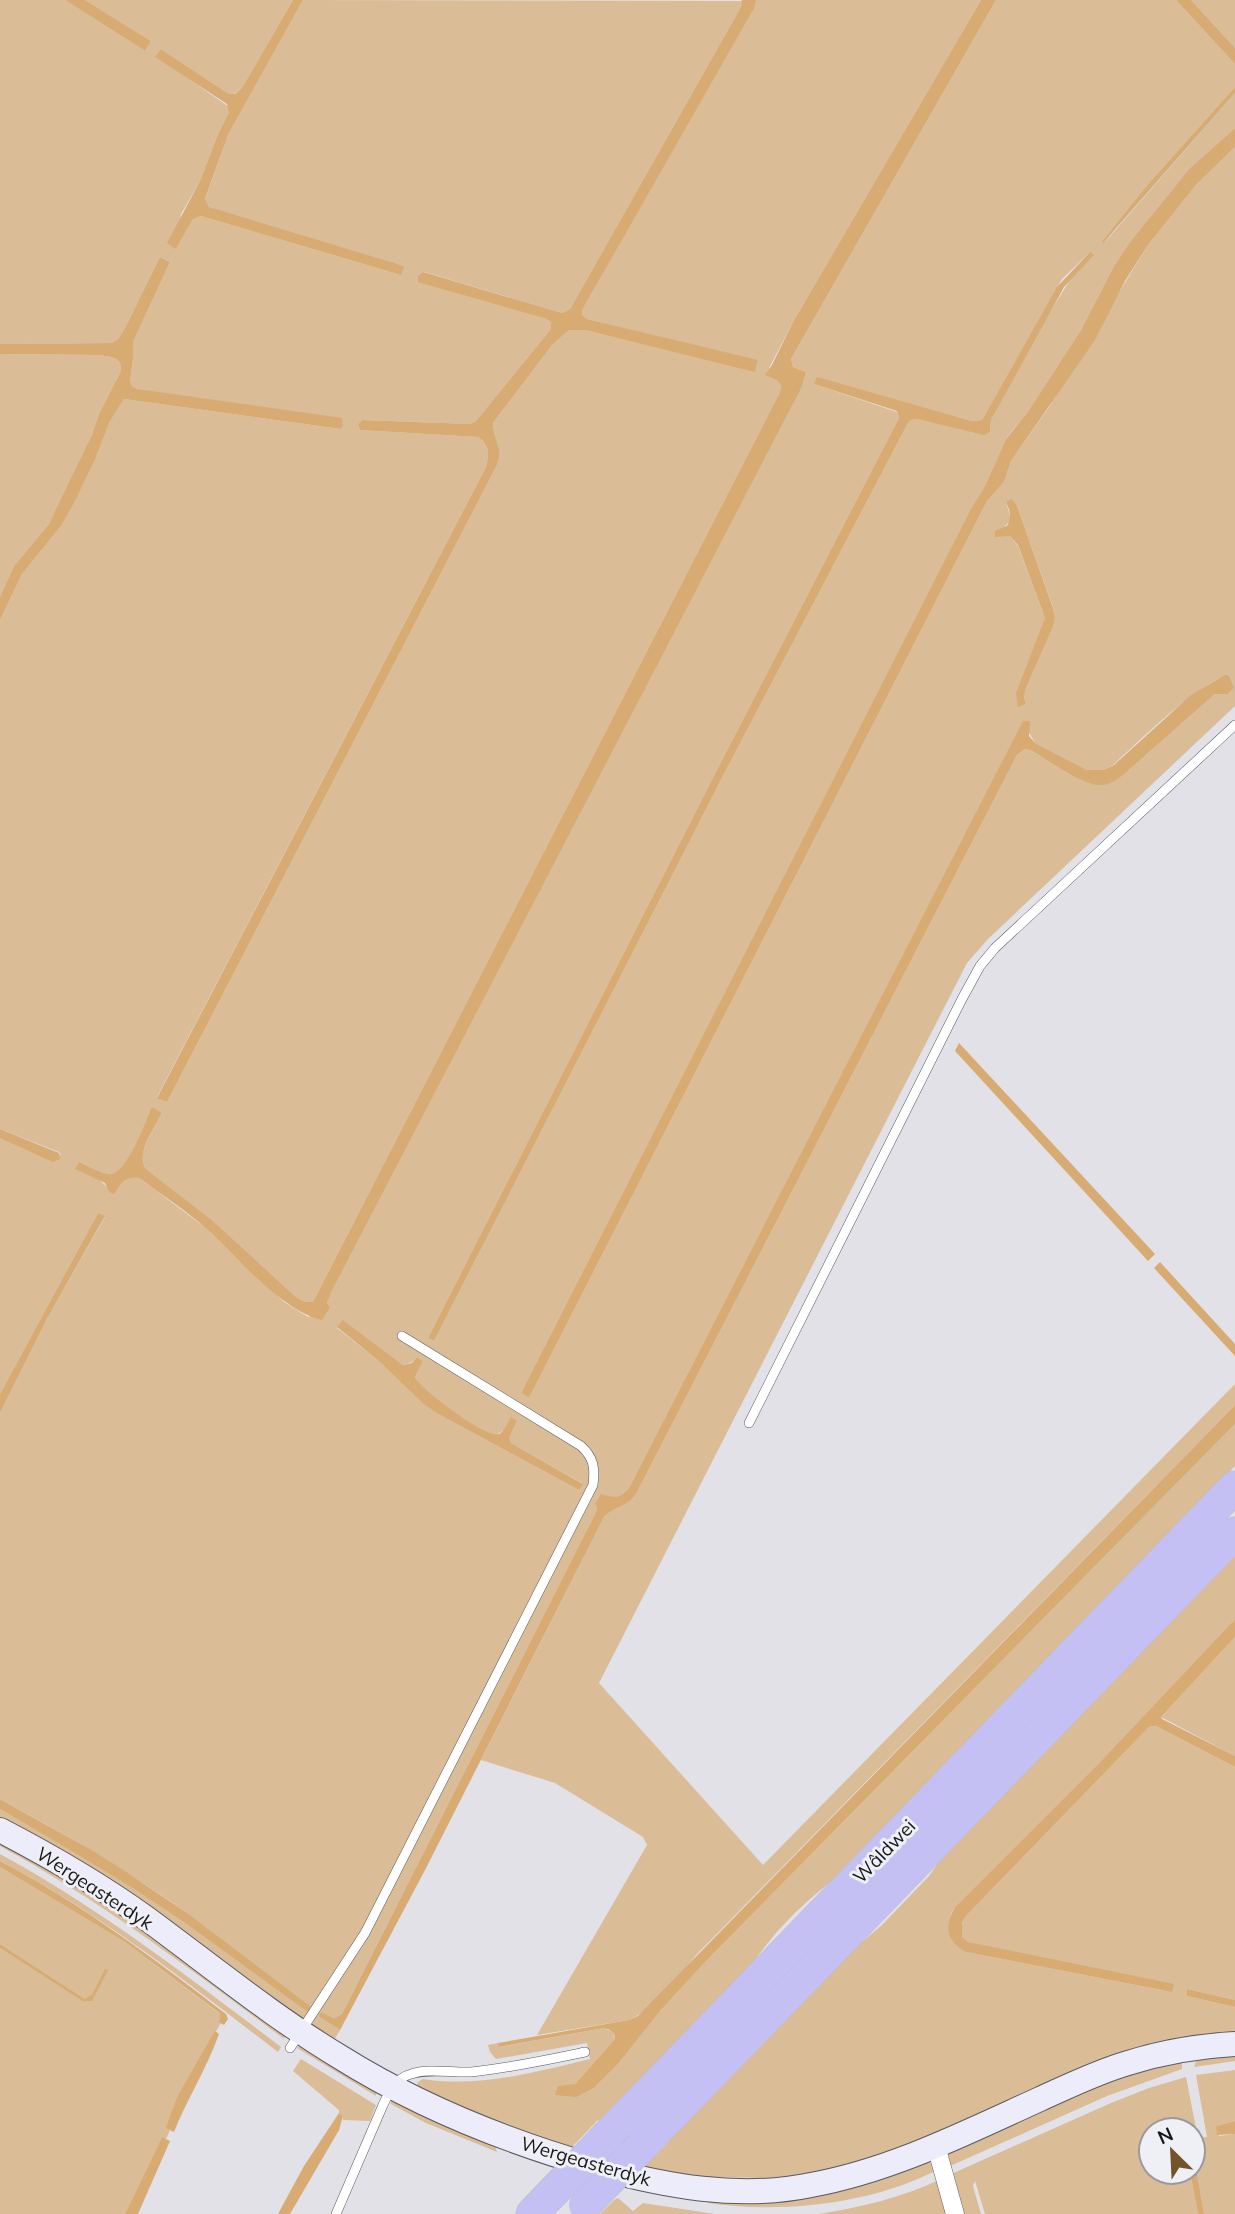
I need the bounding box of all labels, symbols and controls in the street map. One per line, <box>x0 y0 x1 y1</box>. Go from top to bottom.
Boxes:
street label: Wâldwei <box>848 1814 920 1888</box>
street label: Wergeasterdyk <box>32 1841 158 1935</box>
north arrow <box>1137 2116 1207 2186</box>
text: N <box>1154 2122 1177 2149</box>
street label: Wergeasterdyk <box>518 2131 654 2191</box>

